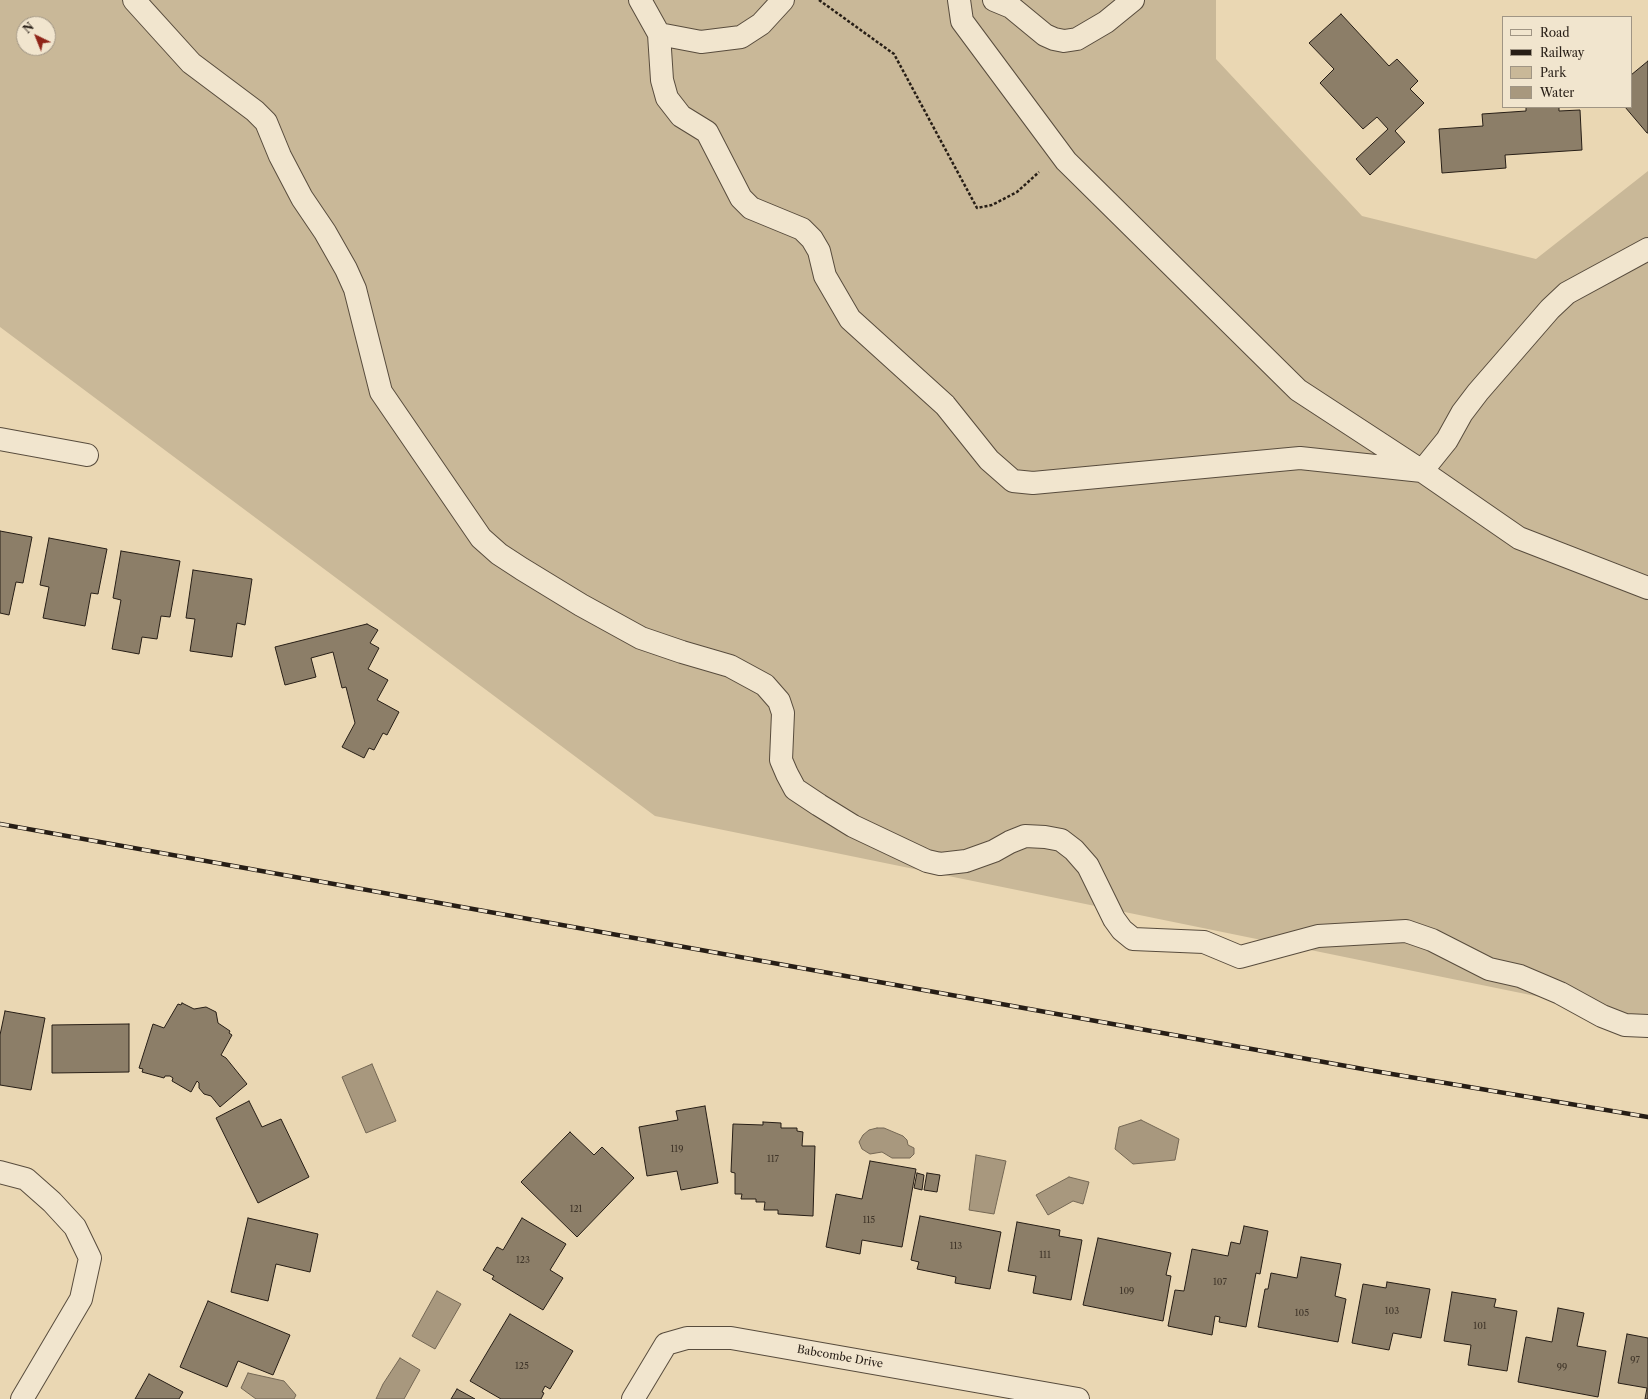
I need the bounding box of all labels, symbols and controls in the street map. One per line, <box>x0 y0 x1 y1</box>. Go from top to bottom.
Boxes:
north arrow <box>16 16 56 56</box>
legend <box>1502 16 1632 108</box>
text: N <box>20 20 37 36</box>
text: Road <box>1540 25 1570 40</box>
text: Railway <box>1540 45 1585 60</box>
text: Park <box>1540 65 1566 80</box>
text: Water <box>1540 85 1574 100</box>
house number: 119 <box>671 1144 683 1154</box>
house number: 117 <box>767 1154 779 1164</box>
house number: 121 <box>570 1204 582 1214</box>
house number: 115 <box>863 1215 875 1225</box>
house number: 113 <box>950 1241 962 1251</box>
house number: 111 <box>1039 1250 1051 1260</box>
house number: 123 <box>516 1255 530 1265</box>
house number: 107 <box>1213 1277 1227 1287</box>
house number: 109 <box>1120 1286 1134 1296</box>
house number: 103 <box>1385 1306 1399 1316</box>
house number: 105 <box>1295 1308 1309 1318</box>
house number: 101 <box>1473 1321 1487 1331</box>
street label: Babcombe Drive <box>796 1343 884 1371</box>
house number: 97 <box>1630 1355 1640 1365</box>
house number: 125 <box>515 1361 529 1371</box>
house number: 99 <box>1557 1362 1567 1372</box>

